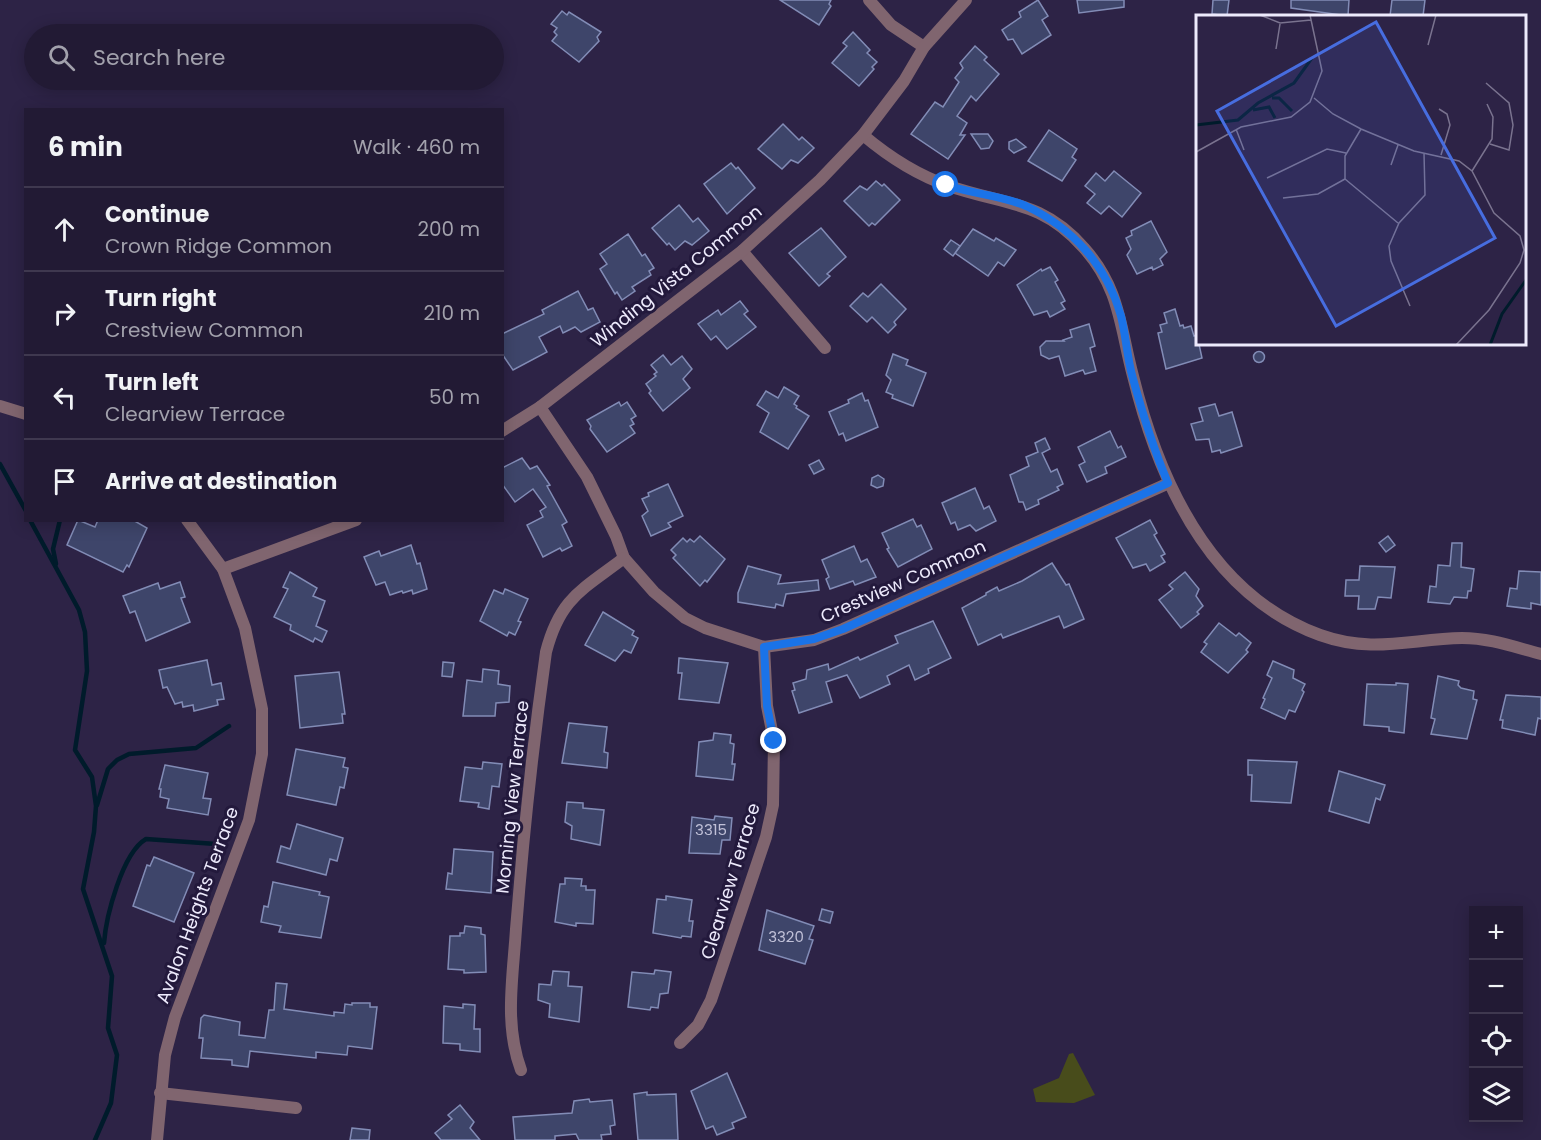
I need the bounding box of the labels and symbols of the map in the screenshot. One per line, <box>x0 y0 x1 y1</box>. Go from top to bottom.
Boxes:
inset map <box>1196 15 1526 345</box>
route start <box>932 171 958 197</box>
street label: Winding Vista Common <box>585 199 767 353</box>
street label: Crestview Common <box>816 533 990 629</box>
street label: Morning View Terrace <box>489 699 535 895</box>
route end <box>760 727 786 753</box>
street label: Clearview Terrace <box>694 800 766 962</box>
street label: Avalon Heights Terrace <box>150 803 244 1007</box>
house number: 3315 <box>695 819 727 840</box>
house number: 3320 <box>768 926 804 947</box>

